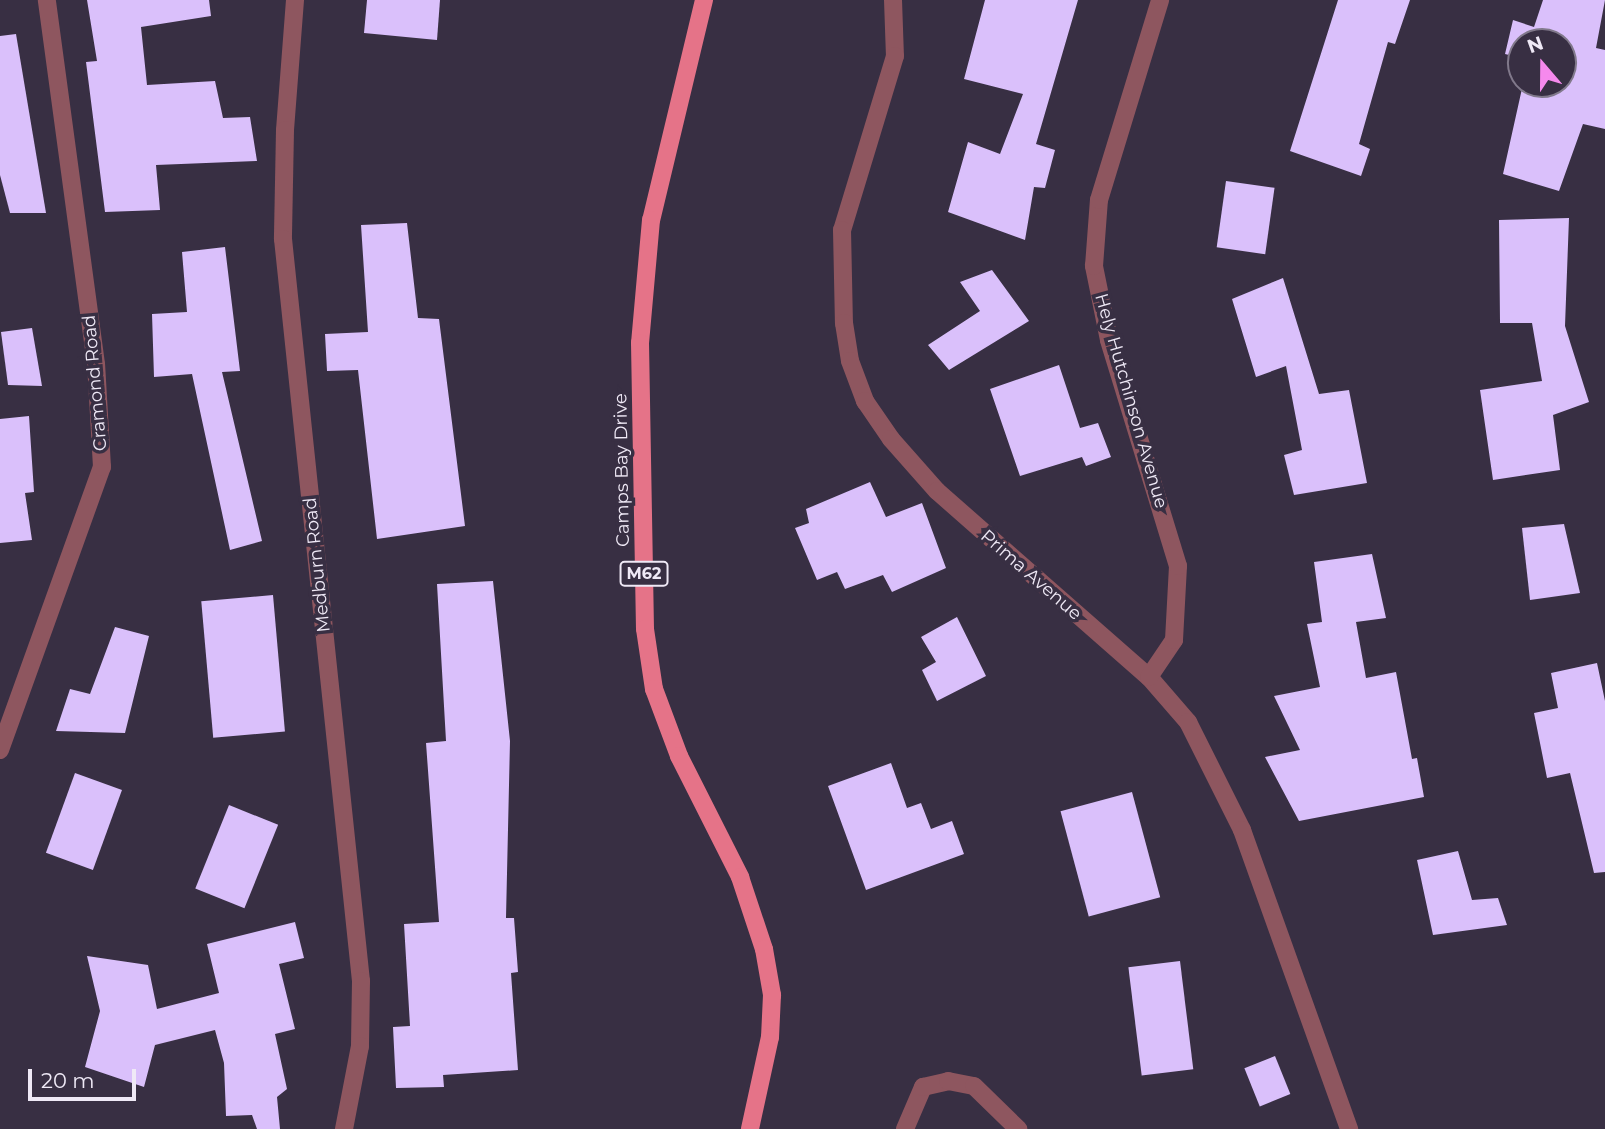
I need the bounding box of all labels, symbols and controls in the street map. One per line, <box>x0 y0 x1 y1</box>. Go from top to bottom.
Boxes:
north arrow <box>1507 28 1577 98</box>
text: N <box>1524 31 1546 58</box>
street label: Hely Hutchinson Avenue <box>1090 291 1172 511</box>
street label: Cramond Road <box>78 314 112 452</box>
street label: Camps Bay Drive <box>610 393 634 547</box>
street label: Medburn Road <box>299 496 335 634</box>
street label: Prima Avenue <box>976 525 1086 625</box>
road number: M62 <box>620 562 668 586</box>
scale bar <box>32 1056 140 1100</box>
text: 20 m <box>41 1068 95 1093</box>

